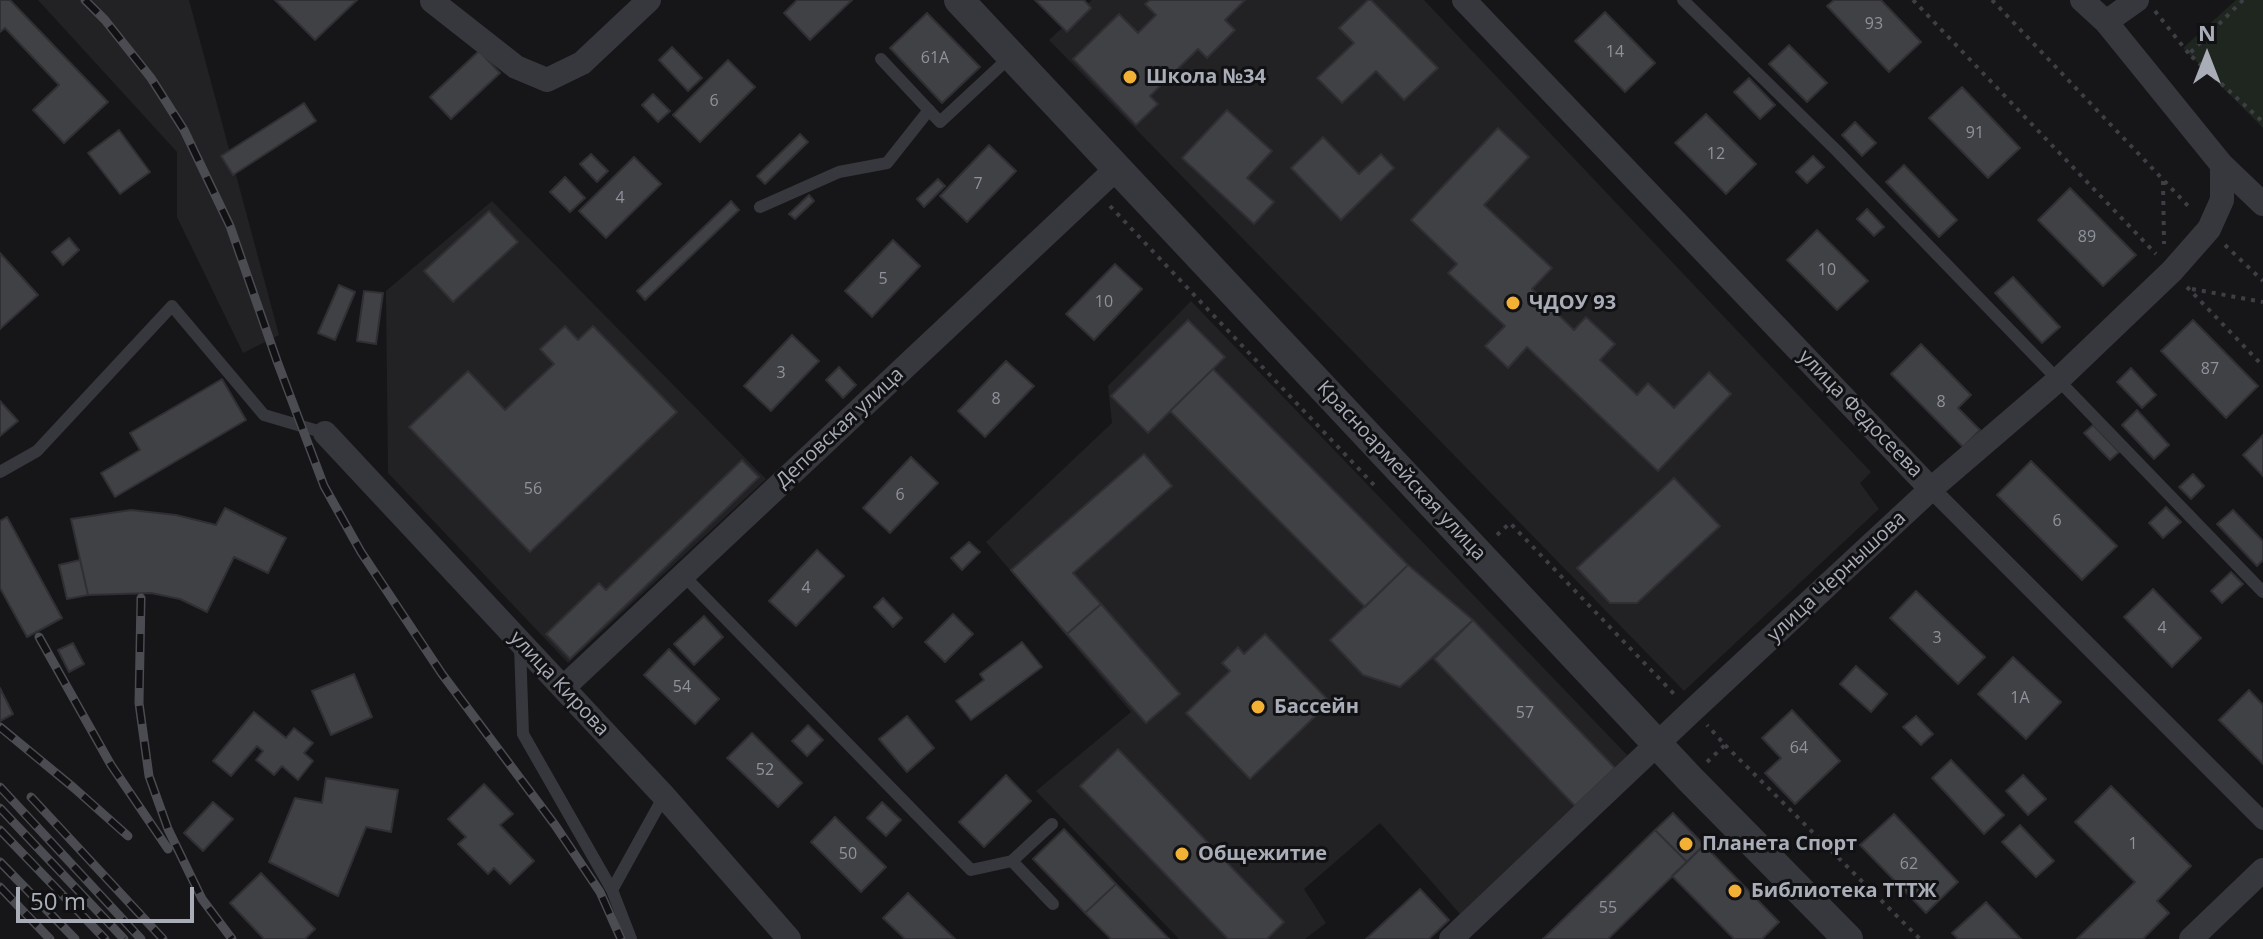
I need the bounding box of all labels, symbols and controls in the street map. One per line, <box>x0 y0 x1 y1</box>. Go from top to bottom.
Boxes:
house number: 93 <box>1865 14 1883 34</box>
north arrow <box>2167 16 2247 96</box>
text: N <box>2198 17 2216 47</box>
house number: 14 <box>1606 42 1624 62</box>
house number: 61А <box>921 48 949 68</box>
place label: Школа №34 <box>1146 65 1266 89</box>
marker: Школа №34 <box>1121 68 1139 86</box>
house number: 6 <box>709 91 719 111</box>
house number: 91 <box>1966 123 1984 143</box>
house number: 12 <box>1707 144 1725 164</box>
house number: 7 <box>973 174 983 194</box>
house number: 4 <box>615 188 625 208</box>
house number: 89 <box>2078 227 2096 247</box>
house number: 10 <box>1818 260 1836 280</box>
house number: 5 <box>878 269 888 289</box>
place label: ЧДОУ 93 <box>1529 291 1616 315</box>
house number: 10 <box>1095 292 1113 312</box>
marker: ЧДОУ 93 <box>1504 294 1522 312</box>
street label: улица Федосеева <box>1793 345 1927 483</box>
house number: 87 <box>2201 359 2219 379</box>
street label: Деповская улица <box>771 363 909 493</box>
house number: 3 <box>776 363 786 383</box>
street label: Красноармейская улица <box>1311 376 1491 566</box>
house number: 8 <box>991 389 1001 409</box>
house number: 8 <box>1936 392 1946 412</box>
house number: 56 <box>524 479 542 499</box>
house number: 6 <box>895 485 905 505</box>
street label: улица Чернышова <box>1763 507 1911 647</box>
house number: 6 <box>2052 511 2062 531</box>
house number: 4 <box>801 578 811 598</box>
house number: 4 <box>2157 618 2167 638</box>
street label: улица Кирова <box>504 627 614 741</box>
house number: 3 <box>1932 628 1942 648</box>
house number: 54 <box>673 677 691 697</box>
house number: 1А <box>2010 688 2030 708</box>
place label: Бассейн <box>1274 695 1359 719</box>
marker: Бассейн <box>1249 698 1267 716</box>
house number: 57 <box>1516 703 1534 723</box>
house number: 64 <box>1790 738 1808 758</box>
house number: 52 <box>756 760 774 780</box>
place label: Планета Спорт <box>1702 832 1857 856</box>
house number: 1 <box>2128 834 2138 854</box>
marker: Планета Спорт <box>1677 835 1695 853</box>
place label: Общежитие <box>1198 842 1327 866</box>
house number: 50 <box>839 844 857 864</box>
marker: Общежитие <box>1173 845 1191 863</box>
house number: 62 <box>1900 854 1918 874</box>
scale bar <box>20 871 198 921</box>
place label: Библиотека ТТТЖ <box>1751 879 1936 903</box>
marker: Библиотека ТТТЖ <box>1726 882 1744 900</box>
text: 50 m <box>30 884 86 917</box>
house number: 55 <box>1599 898 1617 918</box>

